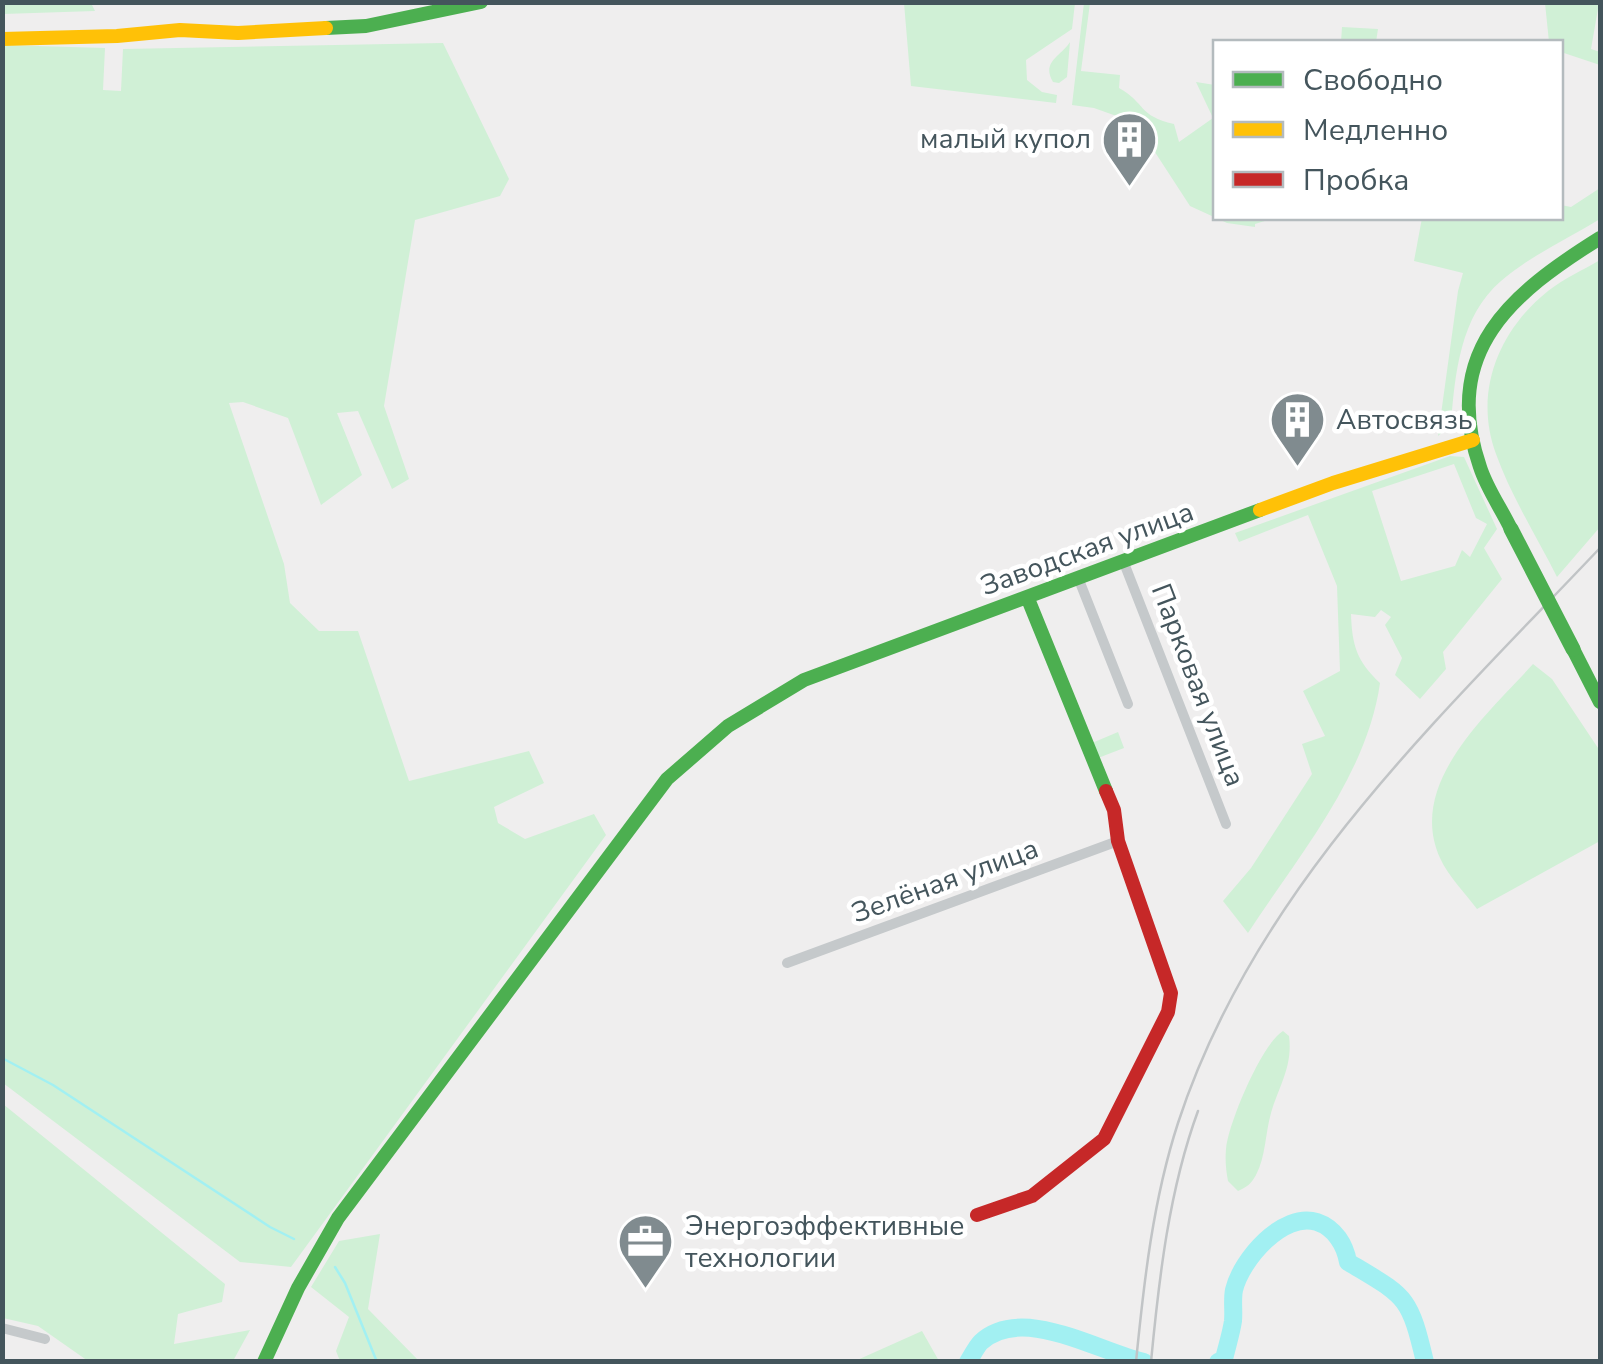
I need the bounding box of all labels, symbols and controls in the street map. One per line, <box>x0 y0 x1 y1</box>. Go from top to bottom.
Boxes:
legend <box>1213 40 1563 220</box>
text: Свободно <box>1303 60 1443 101</box>
building icon: малый купол <box>1100 109 1160 188</box>
text: Медленно <box>1303 110 1448 151</box>
place label: малый купол <box>920 120 1091 158</box>
text: Пробка <box>1303 160 1409 201</box>
building icon: Автосвязь <box>1267 390 1327 469</box>
place label: Автосвязь <box>1336 401 1473 439</box>
street label: Заводская улица <box>975 493 1199 605</box>
street label: Парковая улица <box>1142 578 1254 792</box>
street label: Зелёная улица <box>846 830 1044 932</box>
place label: Энергоэффективные технологии <box>685 1207 964 1277</box>
office icon: Энергоэффективные технологии <box>616 1212 676 1291</box>

